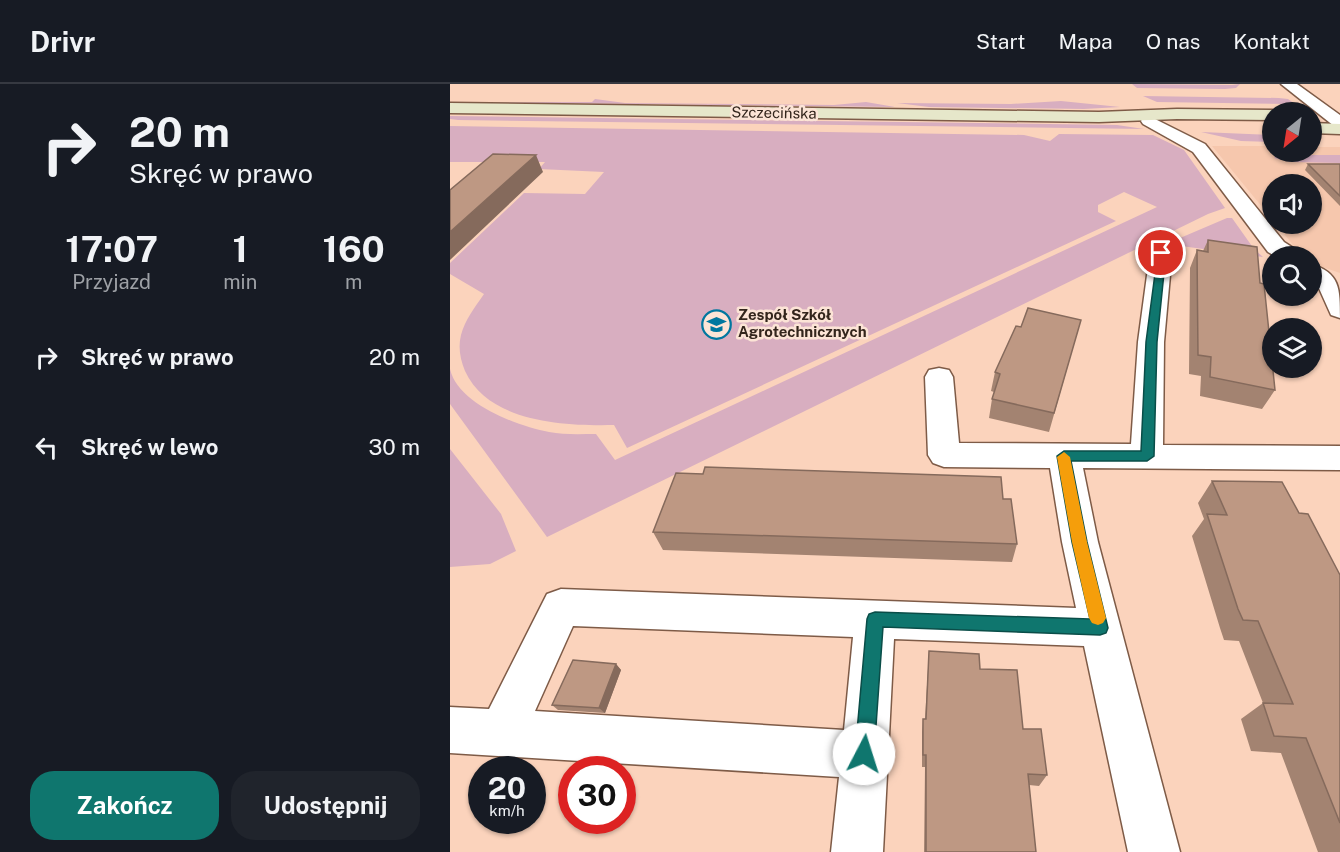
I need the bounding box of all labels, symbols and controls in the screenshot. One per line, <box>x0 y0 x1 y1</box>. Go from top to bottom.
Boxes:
text: Drivr <box>30 25 95 58</box>
text: Start <box>976 29 1026 54</box>
text: Mapa <box>1059 29 1113 54</box>
text: O nas <box>1146 29 1200 54</box>
text: Kontakt <box>1233 29 1310 54</box>
north arrow <box>1262 102 1322 162</box>
map controls <box>1262 102 1322 378</box>
street label: Szczecińska <box>731 103 817 122</box>
text: 20 m <box>129 107 230 156</box>
icon: right <box>30 108 108 186</box>
text: Skręć w prawo <box>129 157 313 189</box>
button: sound <box>1262 174 1322 234</box>
pin <box>1135 227 1186 278</box>
text: 17:07 <box>65 228 158 270</box>
text: 1 <box>233 228 248 270</box>
text: 160 <box>322 228 385 270</box>
icon: arrive <box>1144 236 1177 269</box>
button: search <box>1262 246 1322 306</box>
text: Przyjazd <box>72 270 151 294</box>
text: min <box>223 270 257 294</box>
text: m <box>345 270 362 294</box>
place label: Zespół Szkół Agrotechnicznych <box>738 306 867 340</box>
school or university icon: Zespół Szkół Agrotechnicznych <box>701 308 733 340</box>
button: layers <box>1262 318 1322 378</box>
icon: right <box>30 341 63 374</box>
text: Skręć w prawo <box>81 344 234 370</box>
text: 20 m <box>369 344 420 370</box>
icon: left <box>30 431 63 464</box>
text: Skręć w lewo <box>81 434 218 460</box>
text: 30 m <box>368 434 420 460</box>
position arrow <box>832 722 896 786</box>
speed limit sign: 30 <box>558 756 636 834</box>
text: 20 <box>488 770 526 806</box>
button: Zakończ <box>30 771 219 840</box>
button: Udostępnij <box>231 771 420 840</box>
text: km/h <box>489 802 525 819</box>

